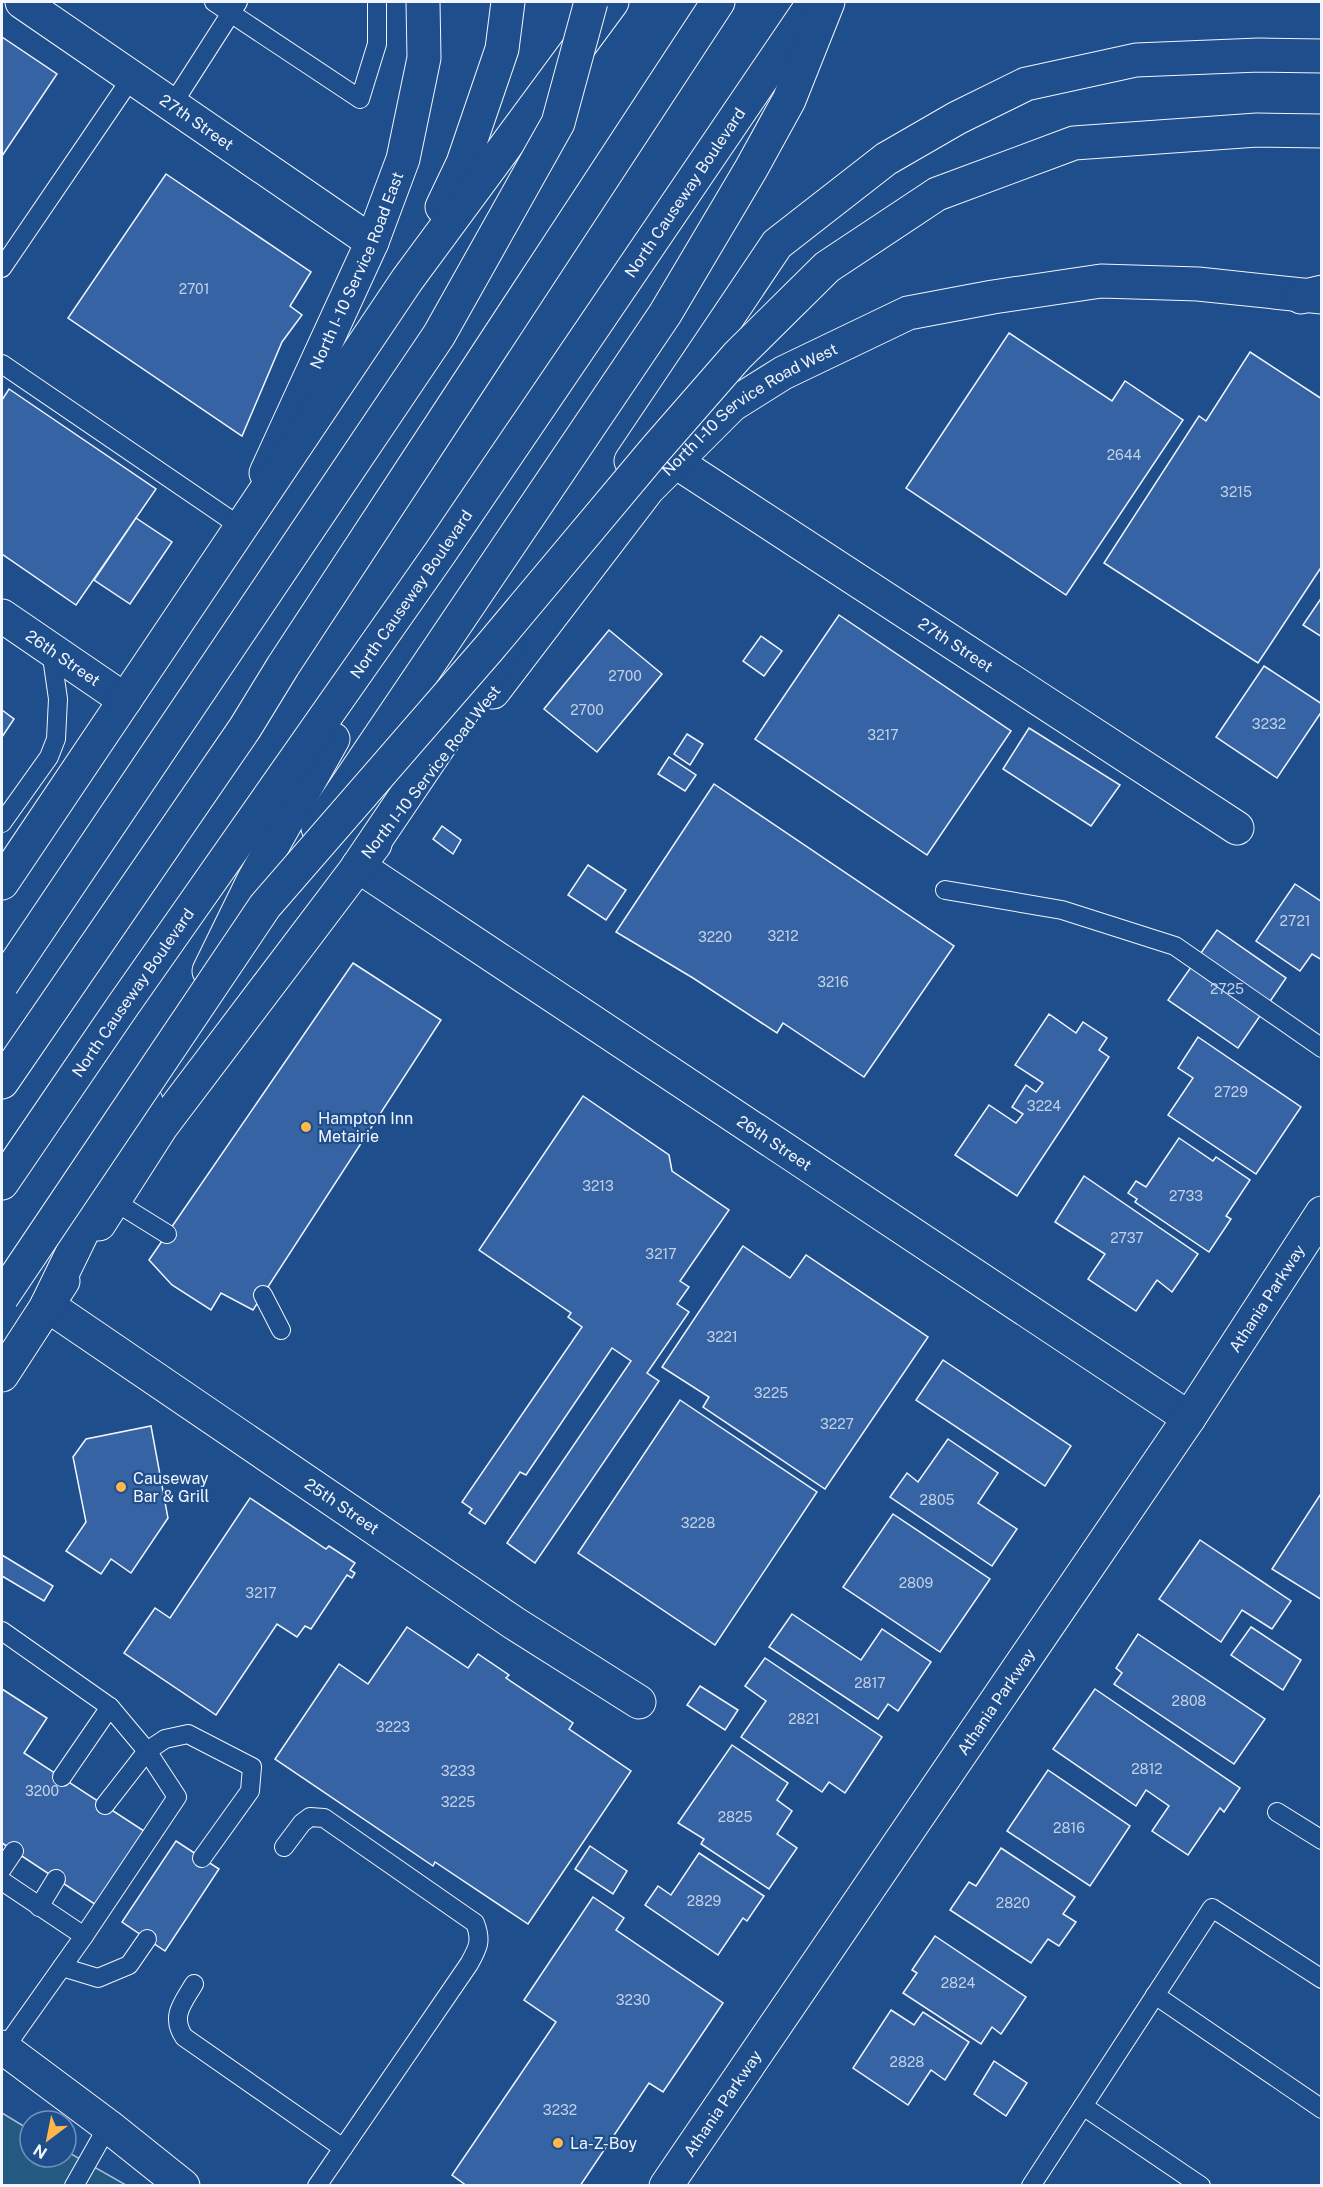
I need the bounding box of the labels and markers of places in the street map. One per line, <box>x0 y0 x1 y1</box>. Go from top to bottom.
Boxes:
place label: Hampton Inn Metairie <box>318 1109 413 1146</box>
marker: Hampton Inn Metairie <box>299 1120 313 1134</box>
place label: Causeway Bar & Grill <box>133 1469 210 1506</box>
marker: Causeway Bar & Grill <box>114 1480 128 1494</box>
place label: La-Z-Boy <box>570 2134 637 2153</box>
marker: La-Z-Boy <box>551 2136 565 2150</box>

